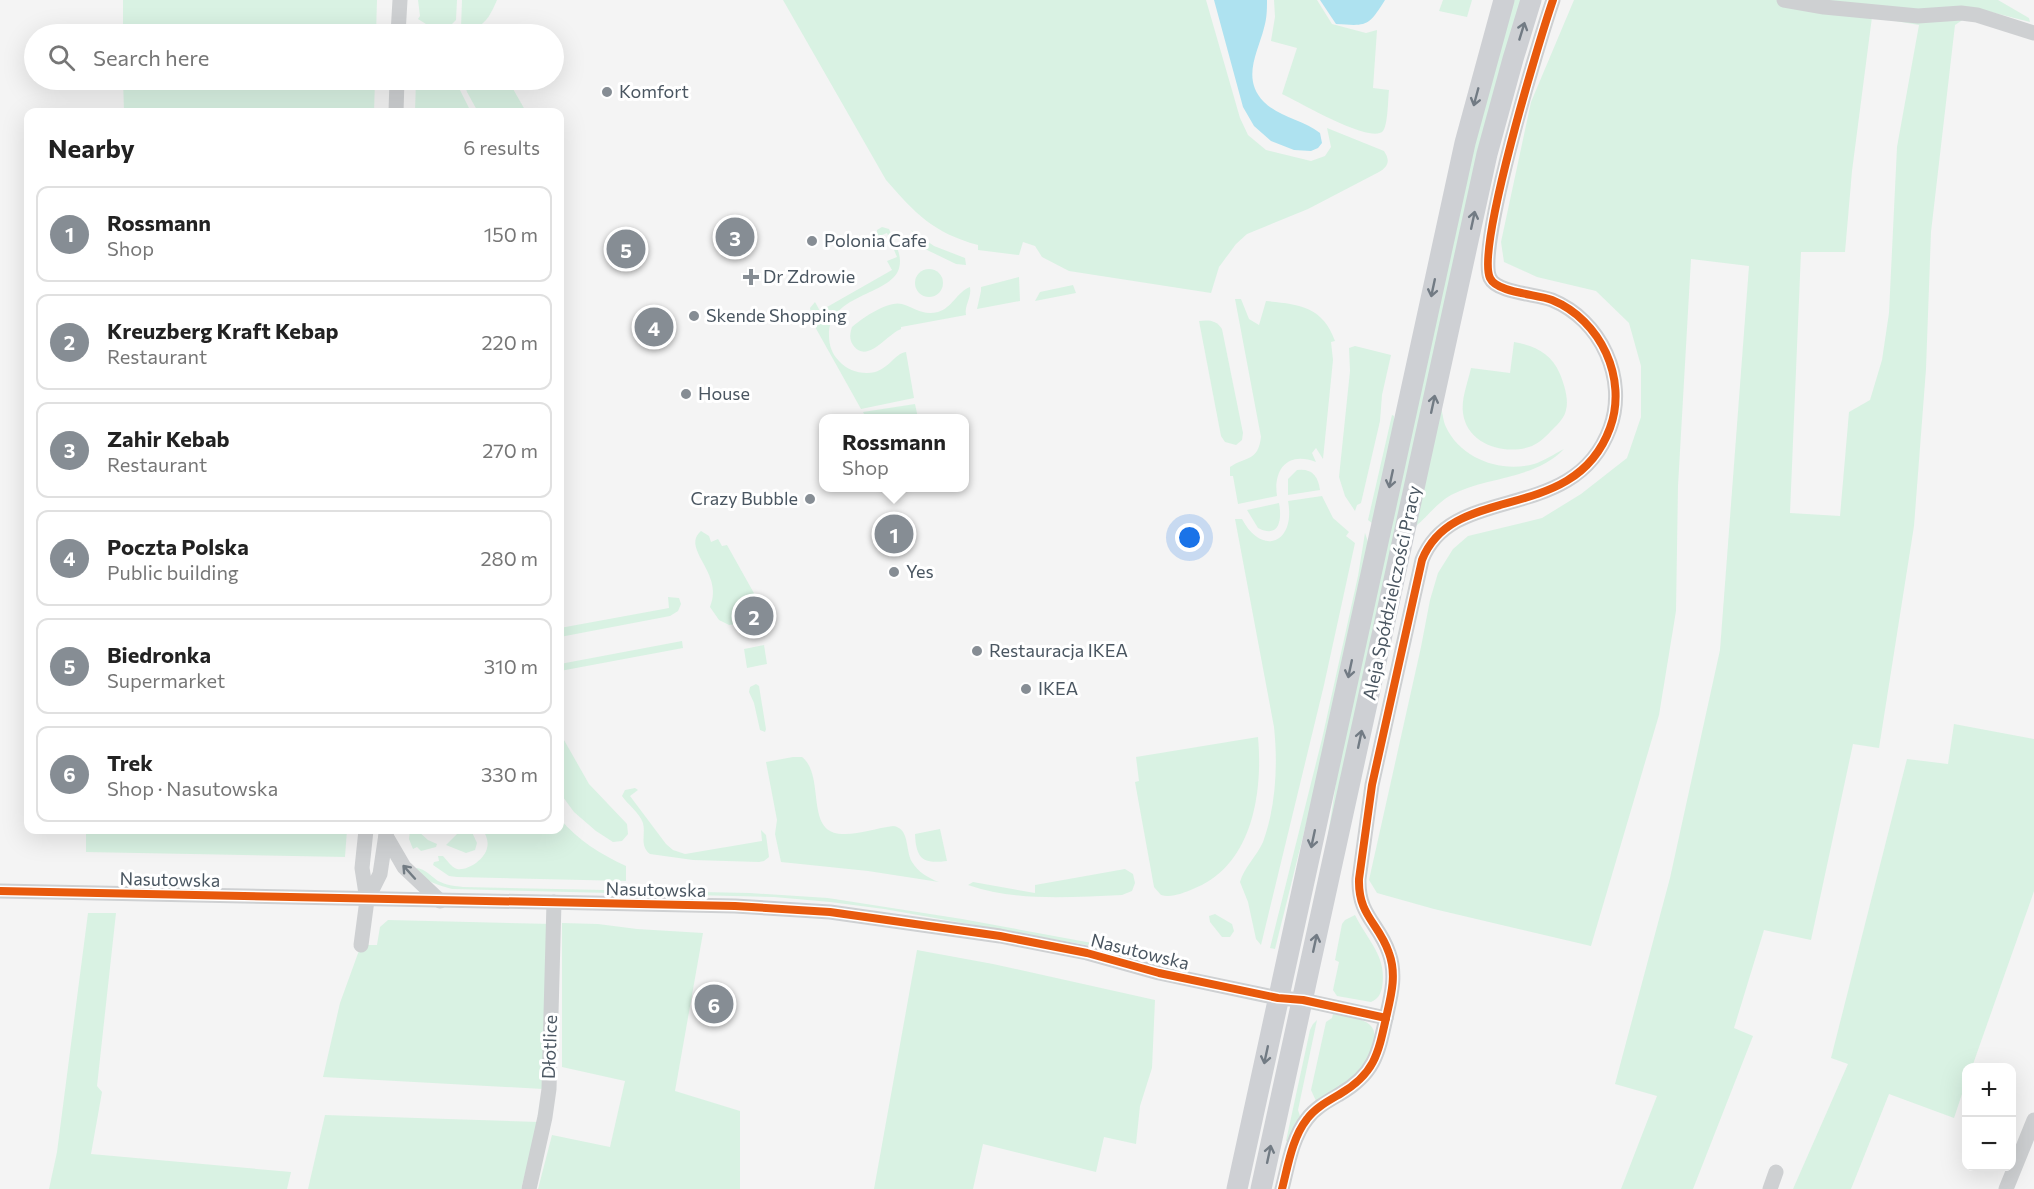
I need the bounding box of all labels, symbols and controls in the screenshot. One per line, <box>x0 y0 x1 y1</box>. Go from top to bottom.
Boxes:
one-way arrow <box>1517 22 1528 41</box>
search box <box>24 24 564 90</box>
icon: search <box>45 41 78 74</box>
text: Search here <box>93 44 209 71</box>
place label: Komfort <box>619 80 689 102</box>
marker: Komfort <box>600 85 614 99</box>
one-way arrow <box>1470 87 1481 106</box>
text: Nearby <box>48 132 135 163</box>
text: 6 results <box>463 135 540 159</box>
text: Rossmann <box>107 209 211 236</box>
one-way arrow <box>1468 211 1479 230</box>
pin: 3 <box>716 214 754 260</box>
text: 1 <box>65 222 74 246</box>
text: 150 m <box>484 222 538 246</box>
pin: 5 <box>606 226 646 272</box>
place label: Polonia Cafe <box>824 229 927 251</box>
marker: Polonia Cafe <box>805 234 819 248</box>
text: Shop <box>107 236 154 260</box>
place label: Dr Zdrowie <box>763 265 855 287</box>
marker: Dr Zdrowie <box>744 270 758 284</box>
one-way arrow <box>1427 278 1438 298</box>
pin: 4 <box>634 304 674 350</box>
place label: Skende Shopping <box>706 304 847 326</box>
marker: Skende Shopping <box>687 309 701 323</box>
text: Kreuzberg Kraft Kebap <box>107 317 339 344</box>
text: 2 <box>64 330 75 354</box>
text: 220 m <box>482 330 538 354</box>
text: Restaurant <box>107 344 207 368</box>
place label: House <box>698 382 750 404</box>
marker: House <box>679 387 693 401</box>
one-way arrow <box>1428 395 1439 414</box>
popup <box>819 414 969 492</box>
text: Zahir Kebab <box>107 425 230 452</box>
text: Rossmann <box>842 428 946 455</box>
text: 3 <box>64 438 75 462</box>
text: 270 m <box>482 438 538 462</box>
text: Restaurant <box>107 452 207 476</box>
text: Shop <box>842 455 889 479</box>
one-way arrow <box>1385 469 1397 488</box>
street label: Aleja Spółdzielczości Pracy <box>1358 483 1425 702</box>
place label: Crazy Bubble <box>691 487 798 509</box>
marker: Crazy Bubble <box>803 492 817 506</box>
pin: 1 <box>874 512 914 556</box>
your location <box>1175 523 1204 552</box>
text: Poczta Polska <box>107 533 249 560</box>
text: 4 <box>63 546 76 570</box>
text: 280 m <box>480 546 538 570</box>
text: Public building <box>107 560 239 584</box>
place label: Yes <box>906 560 934 582</box>
marker: Yes <box>887 565 901 579</box>
pin: 2 <box>734 594 774 638</box>
place label: Restauracja IKEA <box>989 639 1128 661</box>
text: Biedronka <box>107 641 211 668</box>
marker: Restauracja IKEA <box>970 644 984 658</box>
text: 5 <box>64 654 75 678</box>
text: 310 m <box>484 654 538 678</box>
one-way arrow <box>1344 659 1355 679</box>
text: Supermarket <box>107 668 225 692</box>
place label: IKEA <box>1038 677 1078 699</box>
marker: IKEA <box>1019 682 1033 696</box>
one-way arrow <box>1354 730 1366 749</box>
text: Trek <box>107 749 153 776</box>
text: 6 <box>63 762 76 786</box>
text: 330 m <box>481 762 538 786</box>
text: Shop · Nasutowska <box>107 776 278 800</box>
one-way arrow <box>1307 829 1318 848</box>
one-way arrow <box>402 865 416 880</box>
street label: Nasutowska <box>120 867 221 891</box>
street label: Nasutowska <box>606 877 707 901</box>
street label: Nasutowska <box>1089 928 1192 974</box>
one-way arrow <box>1310 934 1322 953</box>
pin: 6 <box>694 982 734 1026</box>
street label: Dłotlice <box>537 1014 561 1079</box>
one-way arrow <box>1259 1045 1271 1064</box>
map controls <box>1962 1063 2016 1171</box>
button: + <box>1962 1063 2016 1117</box>
button: − <box>1962 1117 2016 1171</box>
one-way arrow <box>1263 1145 1275 1164</box>

